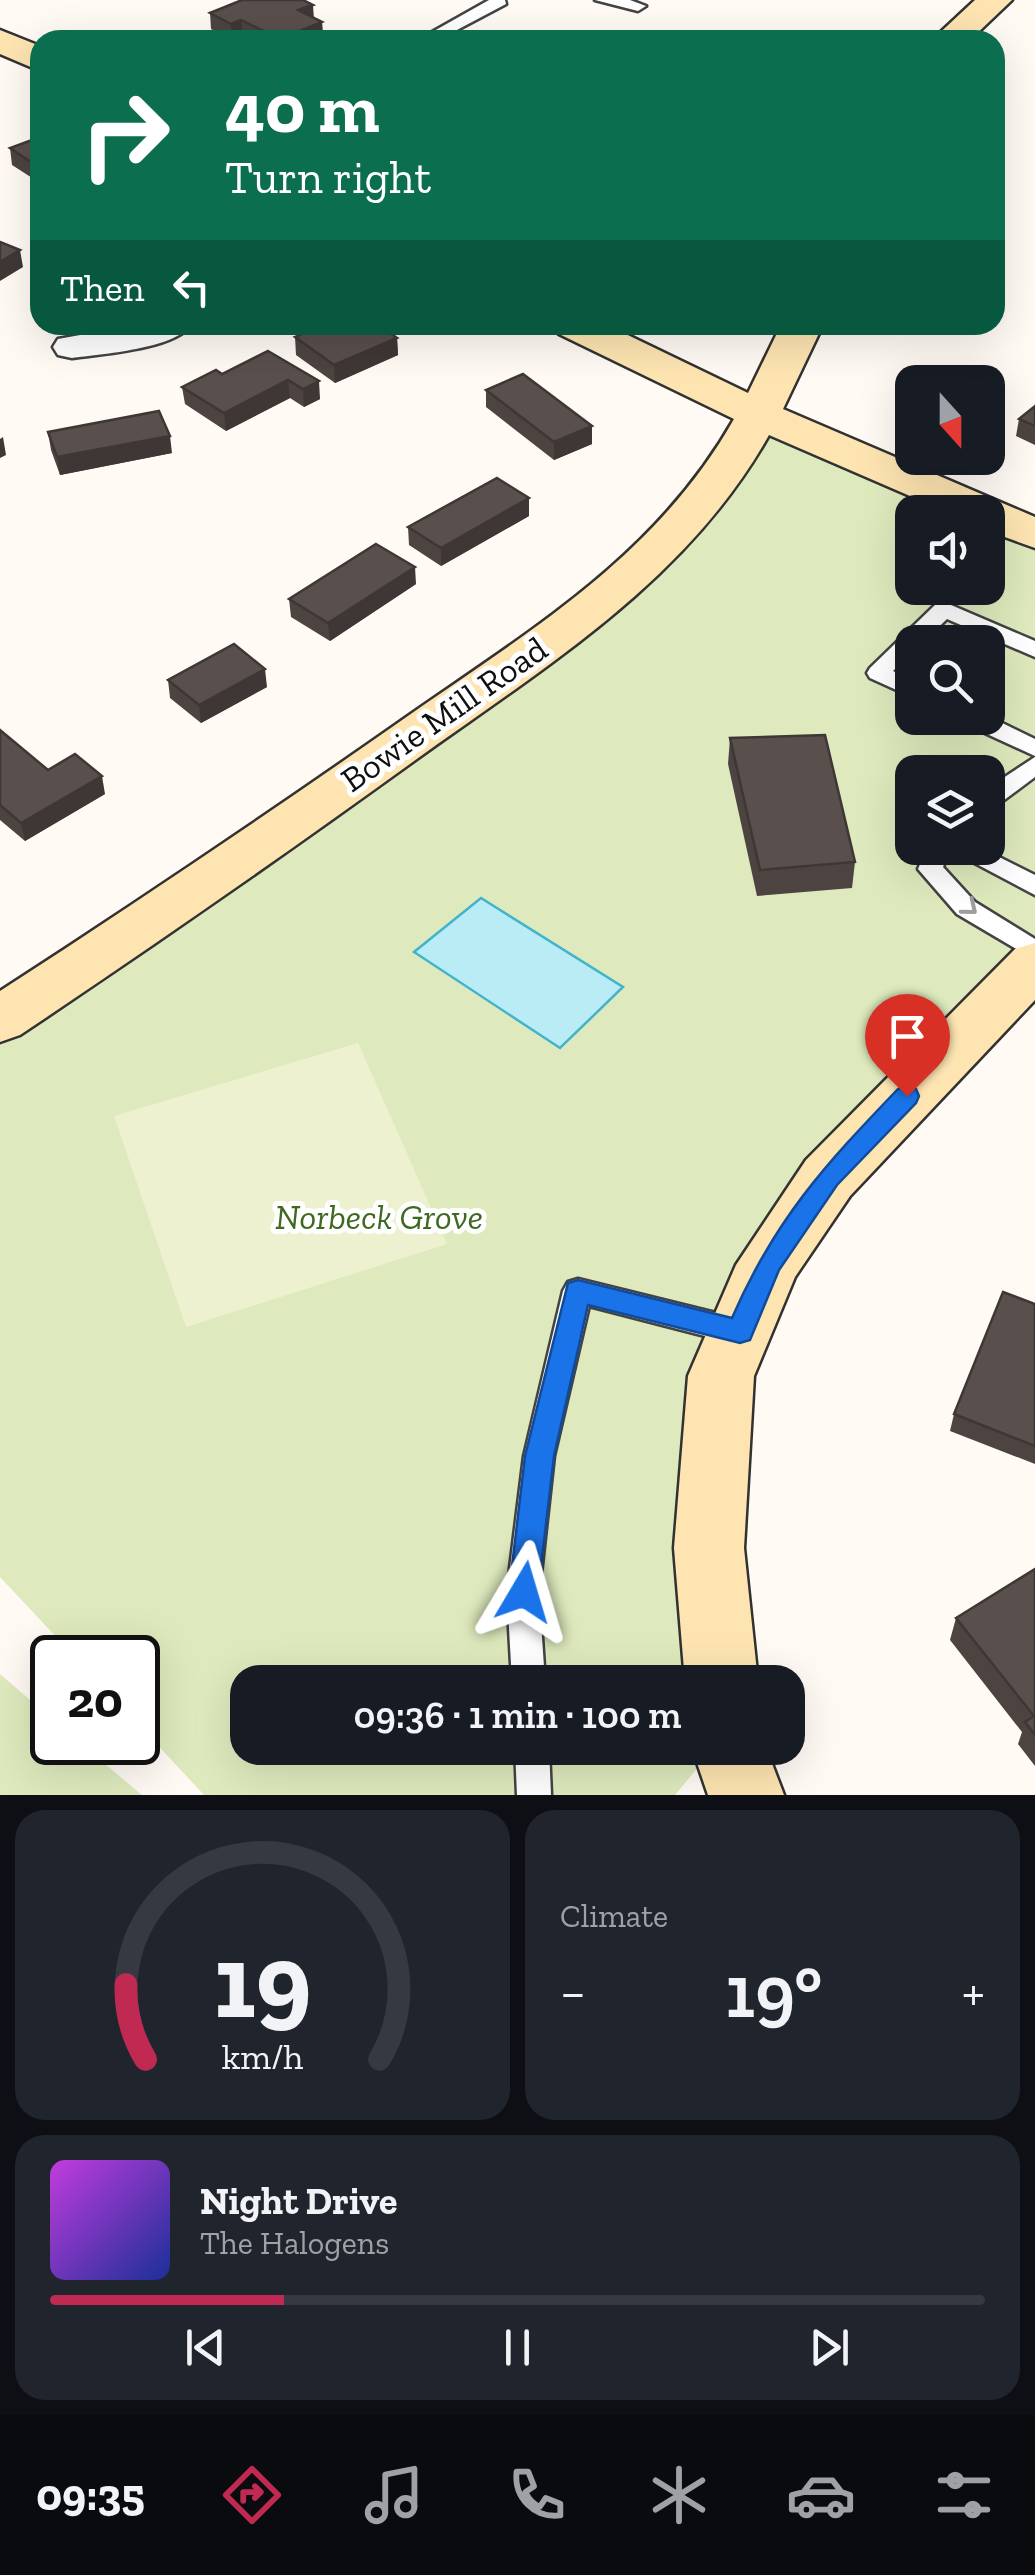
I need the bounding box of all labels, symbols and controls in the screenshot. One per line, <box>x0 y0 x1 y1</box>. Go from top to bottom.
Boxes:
text: 40 m <box>225 66 380 150</box>
icon: right <box>60 70 190 200</box>
text: Turn right <box>225 151 431 205</box>
icon: left <box>164 260 219 315</box>
text: Then <box>60 265 144 311</box>
north arrow <box>895 365 1005 475</box>
map controls <box>895 365 1005 865</box>
button: sound <box>895 495 1005 605</box>
button: search <box>895 625 1005 735</box>
street label: Bowie Mill Road <box>333 627 555 801</box>
button: layers <box>895 755 1005 865</box>
one-way arrow <box>958 896 976 914</box>
pin <box>865 994 950 1097</box>
icon: arrive <box>880 1009 935 1064</box>
park label: Norbeck Grove <box>275 1196 483 1238</box>
position arrow <box>472 1540 576 1644</box>
speed limit sign: 20 <box>30 1635 160 1765</box>
text: 09:36 · 1 min · 100 m <box>354 1692 681 1738</box>
text: Climate <box>560 1897 668 1935</box>
text: 19 <box>214 1919 311 2044</box>
text: 19° <box>725 1946 822 2036</box>
text: − <box>560 1959 586 2025</box>
text: + <box>962 1959 985 2025</box>
text: km/h <box>222 2035 303 2078</box>
text: Night Drive <box>200 2178 397 2224</box>
text: The Halogens <box>200 2224 389 2262</box>
icon: previous <box>178 2320 233 2375</box>
icon: pause <box>490 2320 545 2375</box>
icon: next <box>802 2320 857 2375</box>
icon: directions <box>217 2460 287 2530</box>
icon: music <box>359 2460 429 2530</box>
icon: phone <box>502 2460 572 2530</box>
icon: climate <box>644 2460 714 2530</box>
icon: car <box>786 2460 856 2530</box>
icon: filters <box>929 2460 999 2530</box>
text: 09:35 <box>36 2468 145 2522</box>

